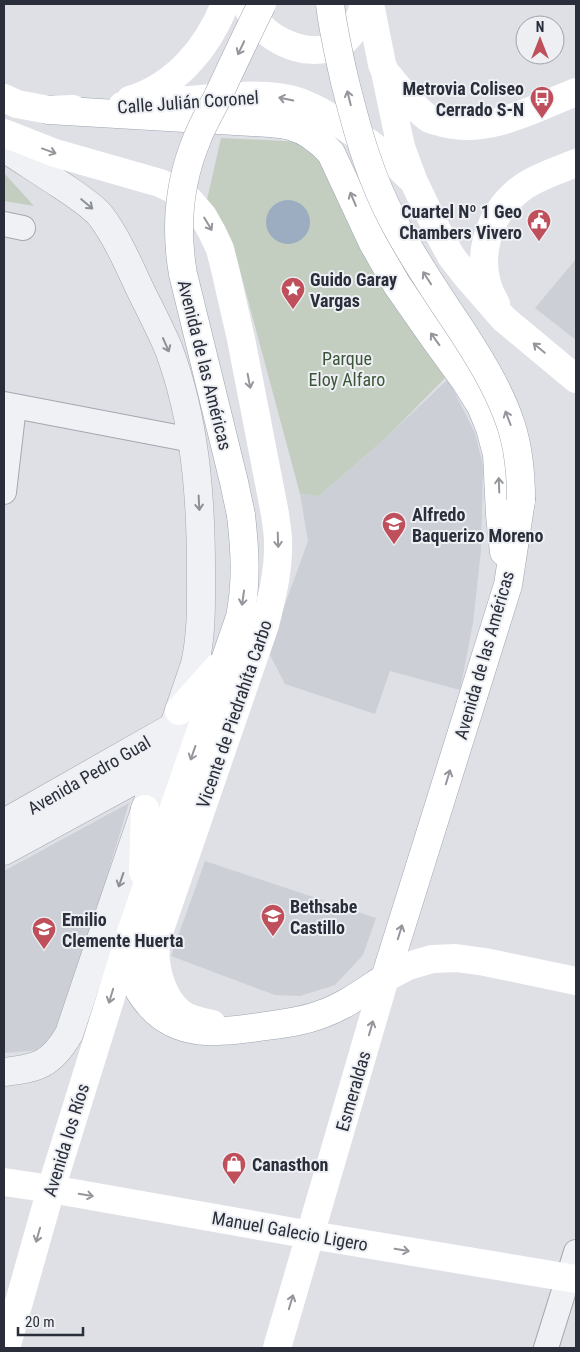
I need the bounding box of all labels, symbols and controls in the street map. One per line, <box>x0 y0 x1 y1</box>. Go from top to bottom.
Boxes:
north arrow <box>515 15 565 65</box>
text: N <box>536 19 544 35</box>
one-way arrow <box>235 40 245 55</box>
place label: Metrovia Coliseo Cerrado S-N <box>402 78 524 120</box>
bus stop icon: Metrovia Coliseo Cerrado S-N <box>529 85 555 119</box>
street label: Calle Julián Coronel <box>117 87 259 117</box>
one-way arrow <box>344 90 353 106</box>
one-way arrow <box>279 94 295 103</box>
one-way arrow <box>41 147 56 156</box>
one-way arrow <box>348 192 357 207</box>
one-way arrow <box>81 199 94 210</box>
place label: Cuartel Nº 1 Geo Chambers Vivero <box>399 201 522 243</box>
public building icon: Cuartel Nº 1 Geo Chambers Vivero <box>526 208 552 242</box>
one-way arrow <box>203 217 213 231</box>
place label: Guido Garay Vargas <box>310 269 397 311</box>
one-way arrow <box>422 271 432 285</box>
place icon: Guido Garay Vargas <box>280 276 306 310</box>
street label: Avenida de las Américas <box>174 278 236 452</box>
one-way arrow <box>430 332 440 346</box>
one-way arrow <box>162 337 172 352</box>
one-way arrow <box>533 342 546 353</box>
park label: Parque Eloy Alfaro <box>309 348 385 390</box>
one-way arrow <box>245 372 255 388</box>
one-way arrow <box>503 411 512 426</box>
one-way arrow <box>494 477 503 493</box>
one-way arrow <box>194 495 203 511</box>
place label: Alfredo Baquerizo Moreno <box>412 504 543 546</box>
school or university icon: Alfredo Baquerizo Moreno <box>381 511 407 545</box>
one-way arrow <box>273 532 282 548</box>
street label: Avenida de las Américas <box>450 568 518 742</box>
one-way arrow <box>238 590 248 606</box>
street label: Vicente de Piedrahíta Carbo <box>192 617 276 811</box>
street label: Avenida Pedro Gual <box>24 731 154 819</box>
one-way arrow <box>188 744 197 760</box>
one-way arrow <box>444 769 453 785</box>
one-way arrow <box>115 872 125 888</box>
place label: Bethsabe Castillo <box>290 896 358 938</box>
school or university icon: Bethsabe Castillo <box>260 903 286 937</box>
place label: Emilio Clemente Huerta <box>62 909 183 951</box>
school or university icon: Emilio Clemente Huerta <box>31 916 57 950</box>
one-way arrow <box>395 924 405 940</box>
one-way arrow <box>106 987 116 1003</box>
one-way arrow <box>366 1020 376 1036</box>
street label: Esmeraldas <box>331 1048 375 1134</box>
street label: Avenida los Ríos <box>39 1081 93 1199</box>
shop icon: Canasthon <box>221 1151 247 1185</box>
place label: Canasthon <box>252 1154 328 1175</box>
one-way arrow <box>78 1190 94 1200</box>
street label: Manuel Galecio Ligero <box>210 1207 370 1255</box>
one-way arrow <box>32 1226 42 1242</box>
one-way arrow <box>393 1246 409 1256</box>
one-way arrow <box>287 1294 297 1310</box>
scale bar <box>18 1304 82 1336</box>
text: 20 m <box>25 1313 55 1331</box>

